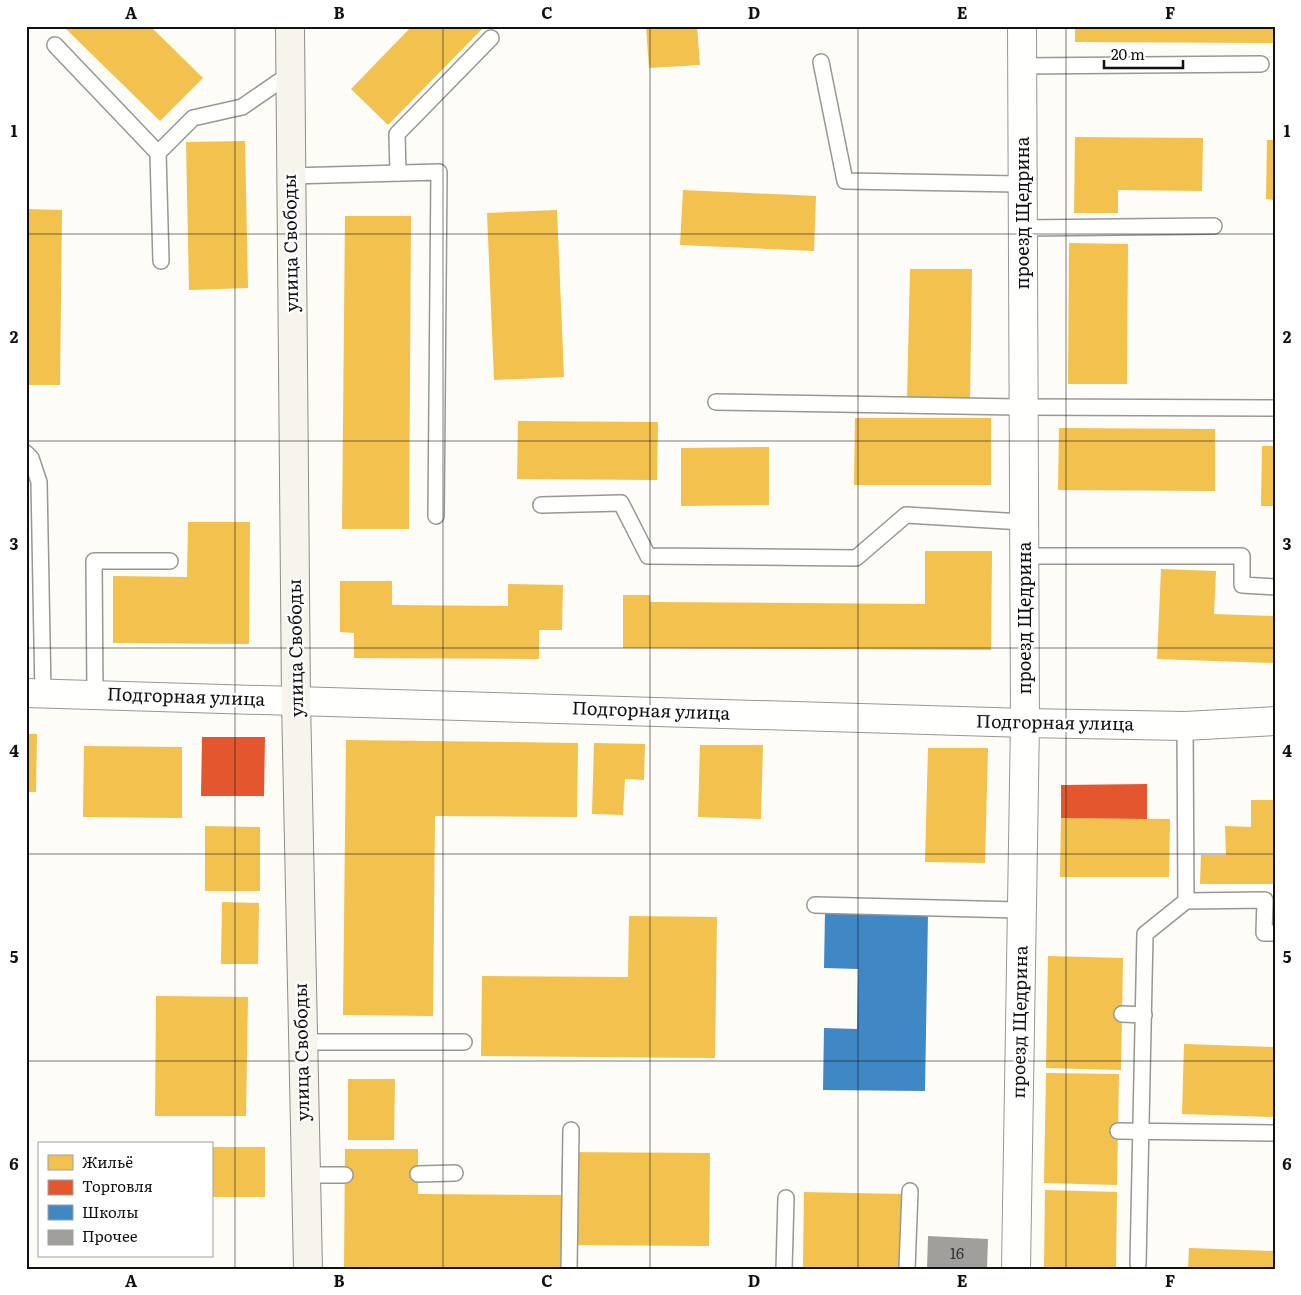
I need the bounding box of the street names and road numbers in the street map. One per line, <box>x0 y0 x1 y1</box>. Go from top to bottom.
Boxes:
street label: проезд Щедрина <box>1008 136 1035 290</box>
street label: улица Свободы <box>275 174 304 312</box>
street label: проезд Щедрина <box>1010 541 1037 695</box>
street label: улица Свободы <box>280 579 309 717</box>
street label: Подгорная улица <box>107 679 266 712</box>
street label: Подгорная улица <box>572 693 731 726</box>
street label: Подгорная улица <box>976 707 1135 736</box>
street label: проезд Щедрина <box>1004 945 1033 1099</box>
street label: улица Свободы <box>286 983 315 1121</box>

